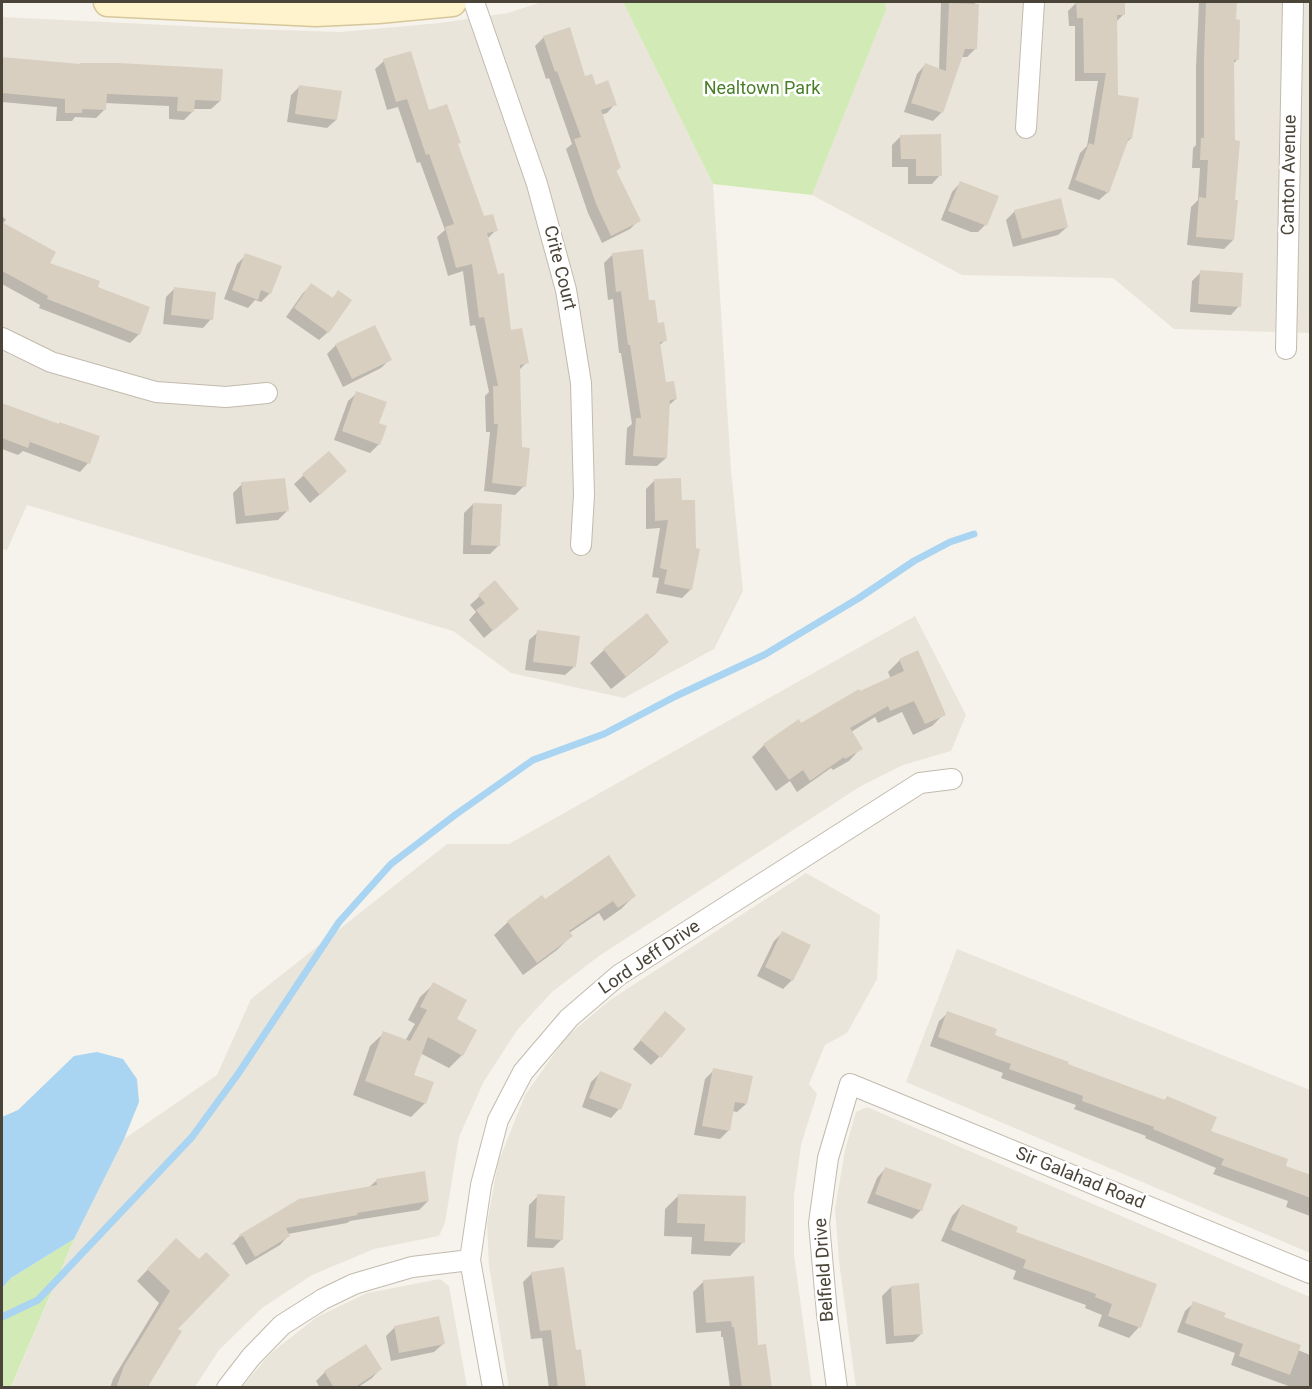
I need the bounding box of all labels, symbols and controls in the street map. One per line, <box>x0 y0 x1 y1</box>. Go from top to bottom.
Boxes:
park label: Nealtown Park <box>704 78 820 100</box>
street label: Canton Avenue <box>1278 114 1302 236</box>
street label: Crite Court <box>538 223 580 313</box>
street label: Lord Jeff Drive <box>595 916 705 1000</box>
street label: Sir Galahad Road <box>1012 1143 1148 1215</box>
street label: Belfield Drive <box>811 1217 839 1323</box>

